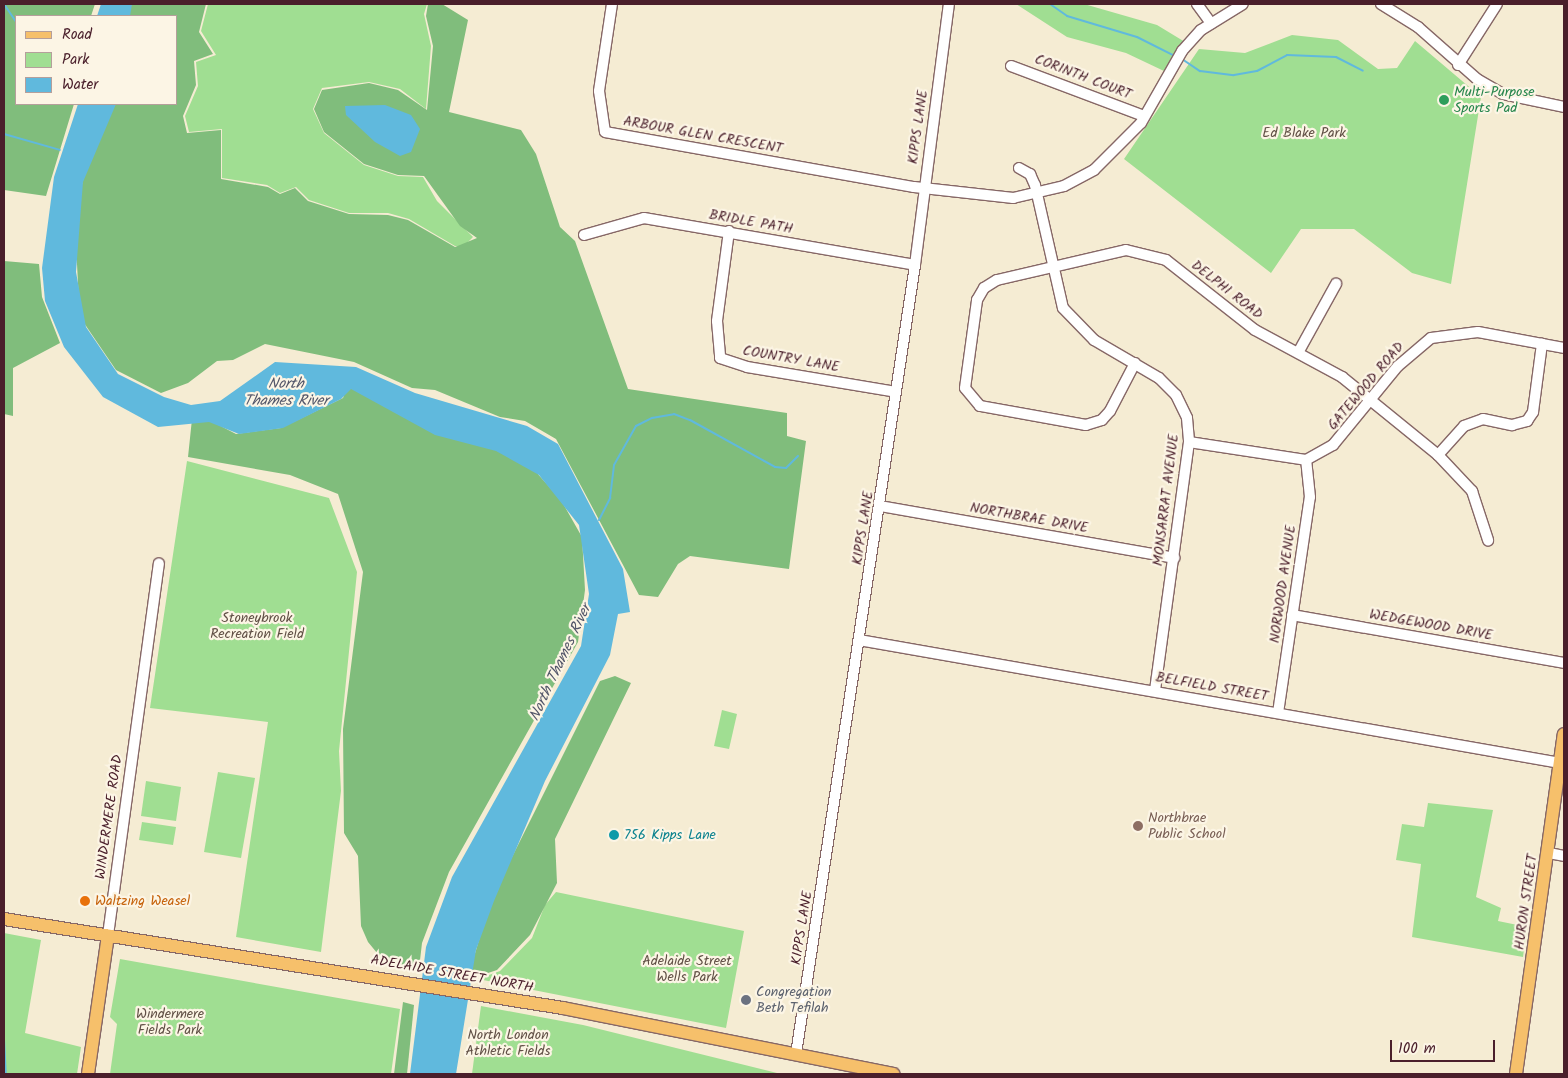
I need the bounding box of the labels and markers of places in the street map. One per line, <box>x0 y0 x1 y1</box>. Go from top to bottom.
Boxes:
place label: Multi-Purpose Sports Pad <box>1454 84 1535 116</box>
marker: Multi-Purpose Sports Pad <box>1438 94 1450 106</box>
place label: Northbrae Public School <box>1148 810 1226 842</box>
marker: Northbrae Public School <box>1132 820 1144 832</box>
place label: 756 Kipps Lane <box>624 827 716 843</box>
marker: 756 Kipps Lane <box>608 829 620 841</box>
place label: Waltzing Weasel <box>95 893 190 909</box>
marker: Waltzing Weasel <box>79 895 91 907</box>
place label: Congregation Beth Tefilah <box>756 984 832 1016</box>
marker: Congregation Beth Tefilah <box>740 994 752 1006</box>

